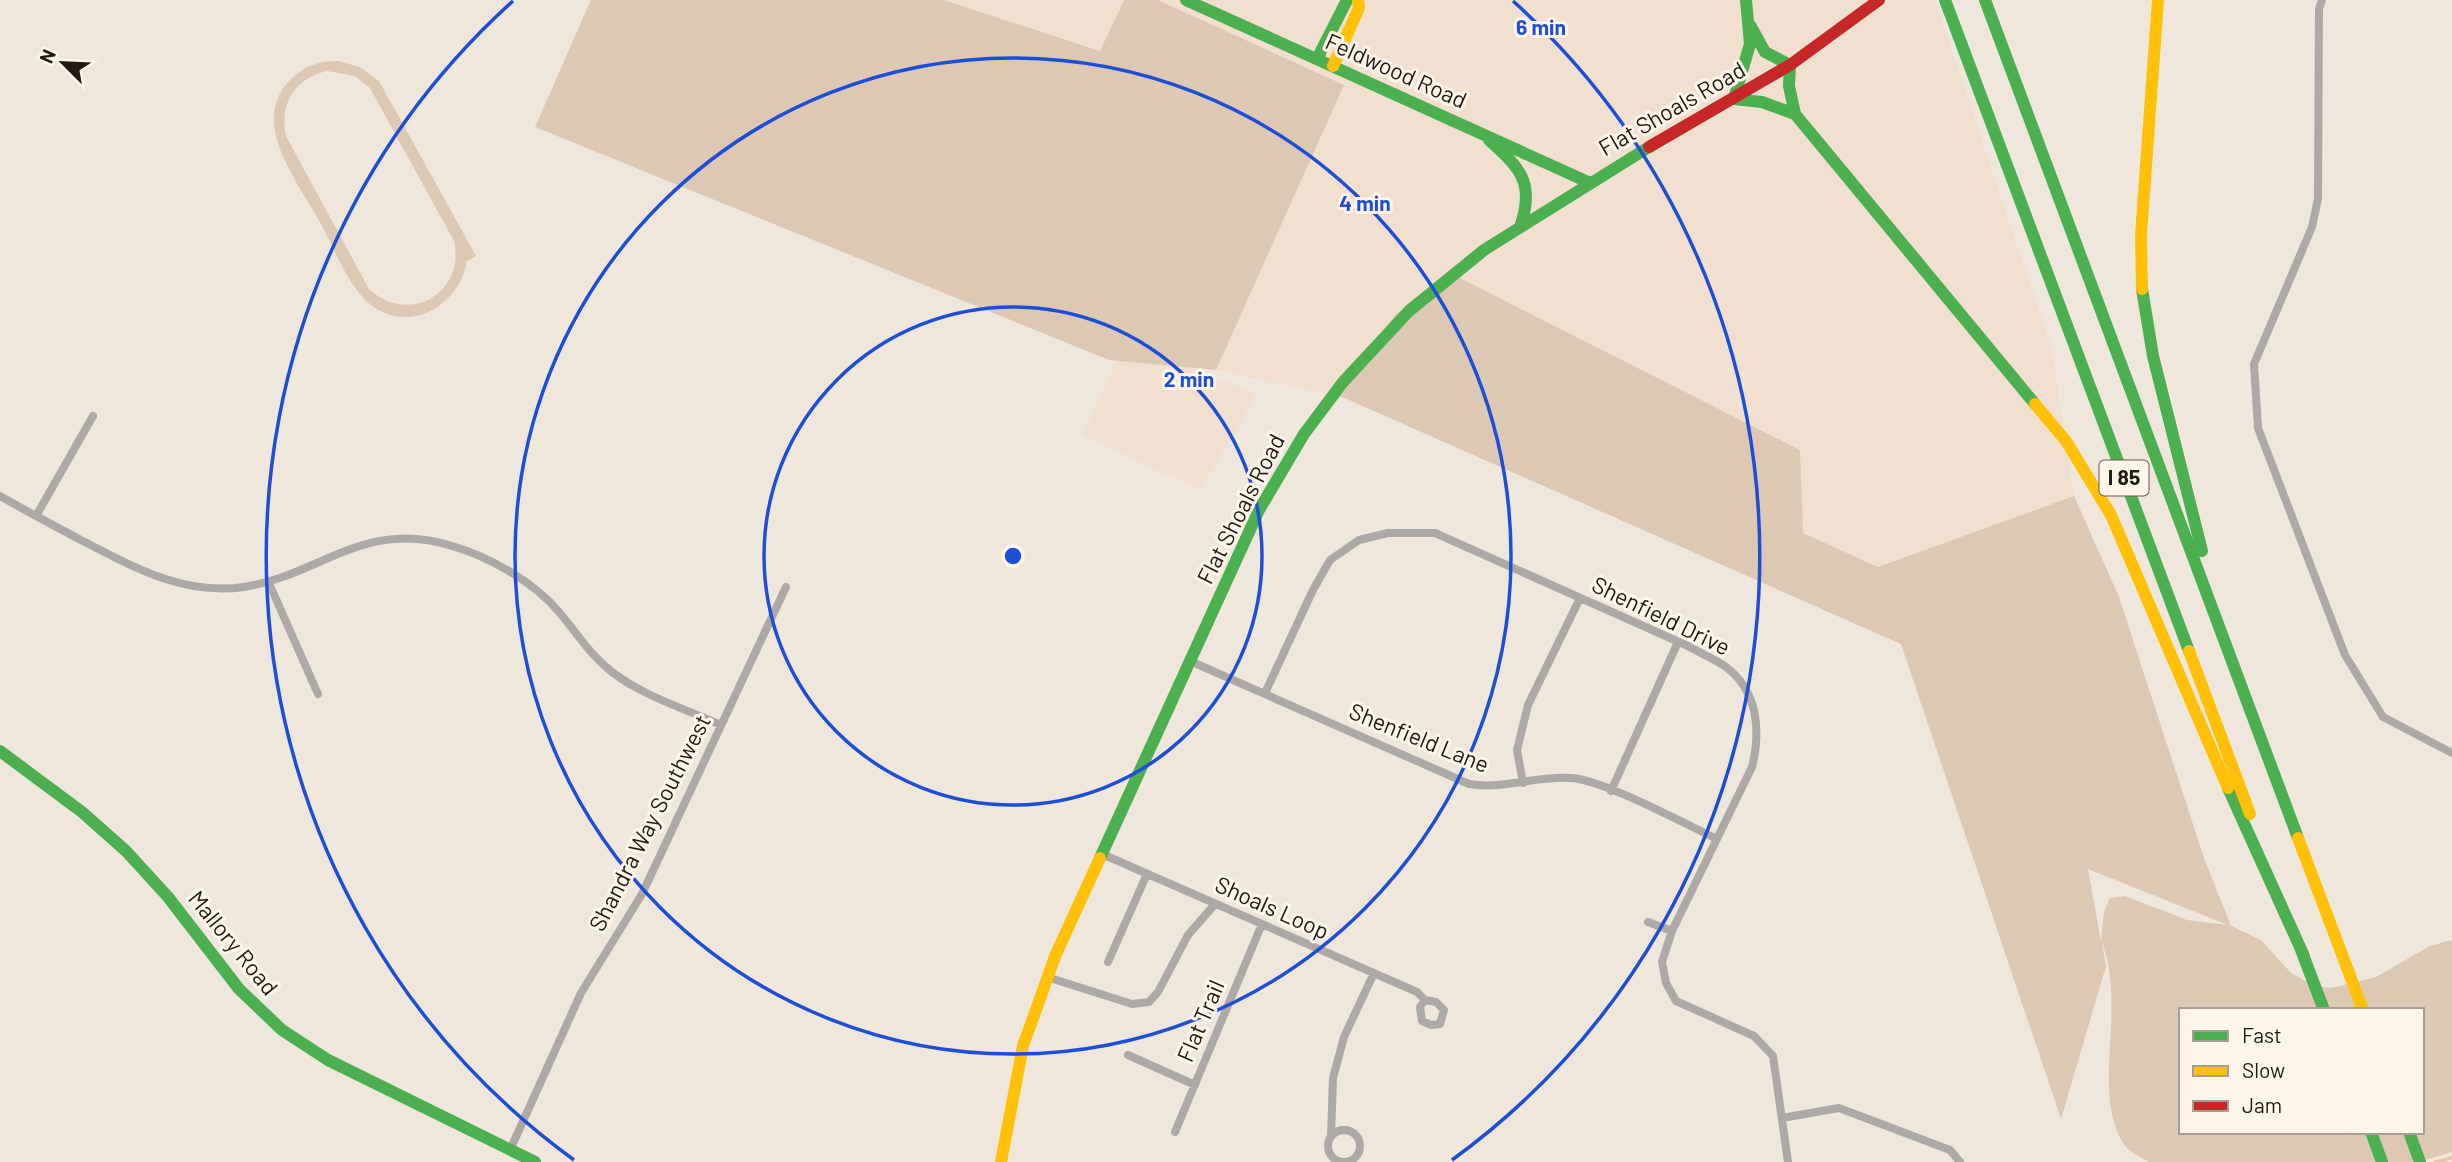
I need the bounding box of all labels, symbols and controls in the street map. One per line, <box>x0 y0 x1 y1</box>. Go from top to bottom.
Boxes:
text: 6 min <box>1516 14 1566 39</box>
street label: Feldwood Road <box>1321 26 1471 114</box>
north arrow <box>28 28 98 98</box>
text: N <box>34 45 60 66</box>
street label: Flat Shoals Road <box>1593 55 1750 161</box>
text: 4 min <box>1339 190 1391 215</box>
text: 2 min <box>1164 366 1214 391</box>
street label: Flat Shoals Road <box>1190 429 1290 588</box>
road number: I 85 <box>2100 461 2148 496</box>
centre of rings <box>1001 544 1025 568</box>
street label: Shenfield Drive <box>1588 570 1735 661</box>
street label: Shenfield Lane <box>1345 696 1493 778</box>
street label: Shandra Way Southwest <box>582 709 716 936</box>
street label: Shoals Loop <box>1211 870 1334 945</box>
street label: Mallory Road <box>183 884 284 1000</box>
street label: Flat Trail <box>1170 976 1230 1066</box>
legend <box>2179 1008 2424 1134</box>
text: Fast <box>2242 1022 2282 1047</box>
text: Slow <box>2242 1057 2285 1082</box>
text: Jam <box>2242 1092 2282 1117</box>

